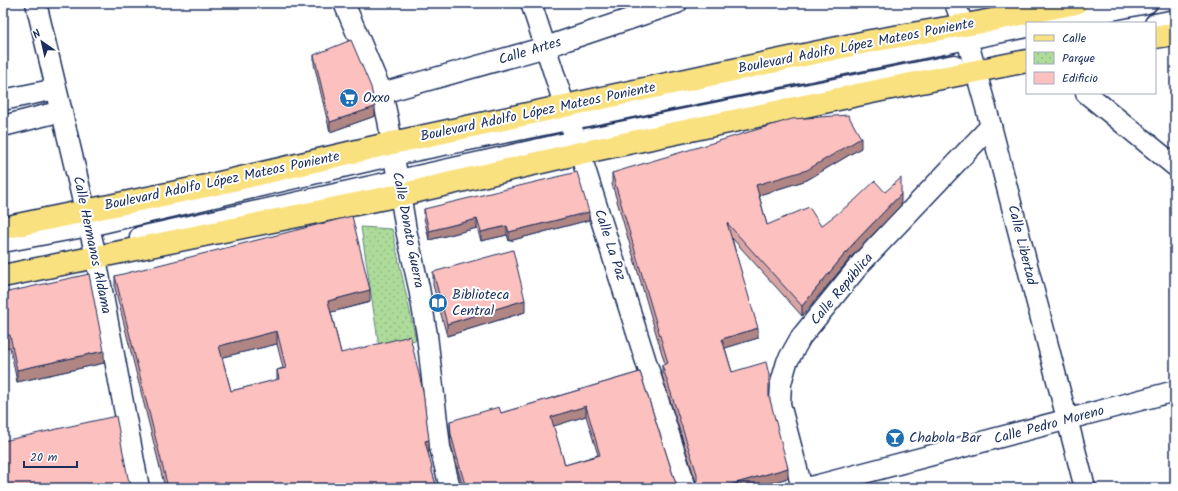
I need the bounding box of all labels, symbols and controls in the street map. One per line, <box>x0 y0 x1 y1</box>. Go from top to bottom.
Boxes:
street label: Boulevard Adolfo López Mateos Poniente <box>736 12 977 80</box>
north arrow <box>22 22 62 62</box>
legend <box>1026 22 1156 94</box>
text: N <box>29 25 45 44</box>
text: Calle <box>1062 29 1087 48</box>
street label: Calle Artes <box>496 31 564 71</box>
text: Parque <box>1062 49 1096 68</box>
text: Edificio <box>1062 69 1098 88</box>
street label: Boulevard Adolfo López Mateos Poniente <box>418 76 658 148</box>
supermarket icon: Oxxo <box>338 87 360 109</box>
place label: Oxxo <box>363 87 390 109</box>
street label: Boulevard Adolfo López Mateos Poniente <box>102 145 342 217</box>
street label: Calle Donato Guerra <box>386 170 430 290</box>
street label: Calle Hermanos Aldama <box>67 174 117 316</box>
street label: Calle Libertad <box>1001 203 1043 288</box>
street label: Calle La Paz <box>588 206 632 284</box>
street label: Calle República <box>805 248 879 330</box>
place label: Biblioteca Central <box>452 284 509 322</box>
library icon: Biblioteca Central <box>427 292 449 314</box>
street label: Calle Pedro Moreno <box>991 400 1107 450</box>
bar icon: Chabola Bar <box>884 427 906 449</box>
place label: Chabola Bar <box>909 427 982 449</box>
scale bar <box>24 443 77 469</box>
text: 20 m <box>30 448 58 467</box>

